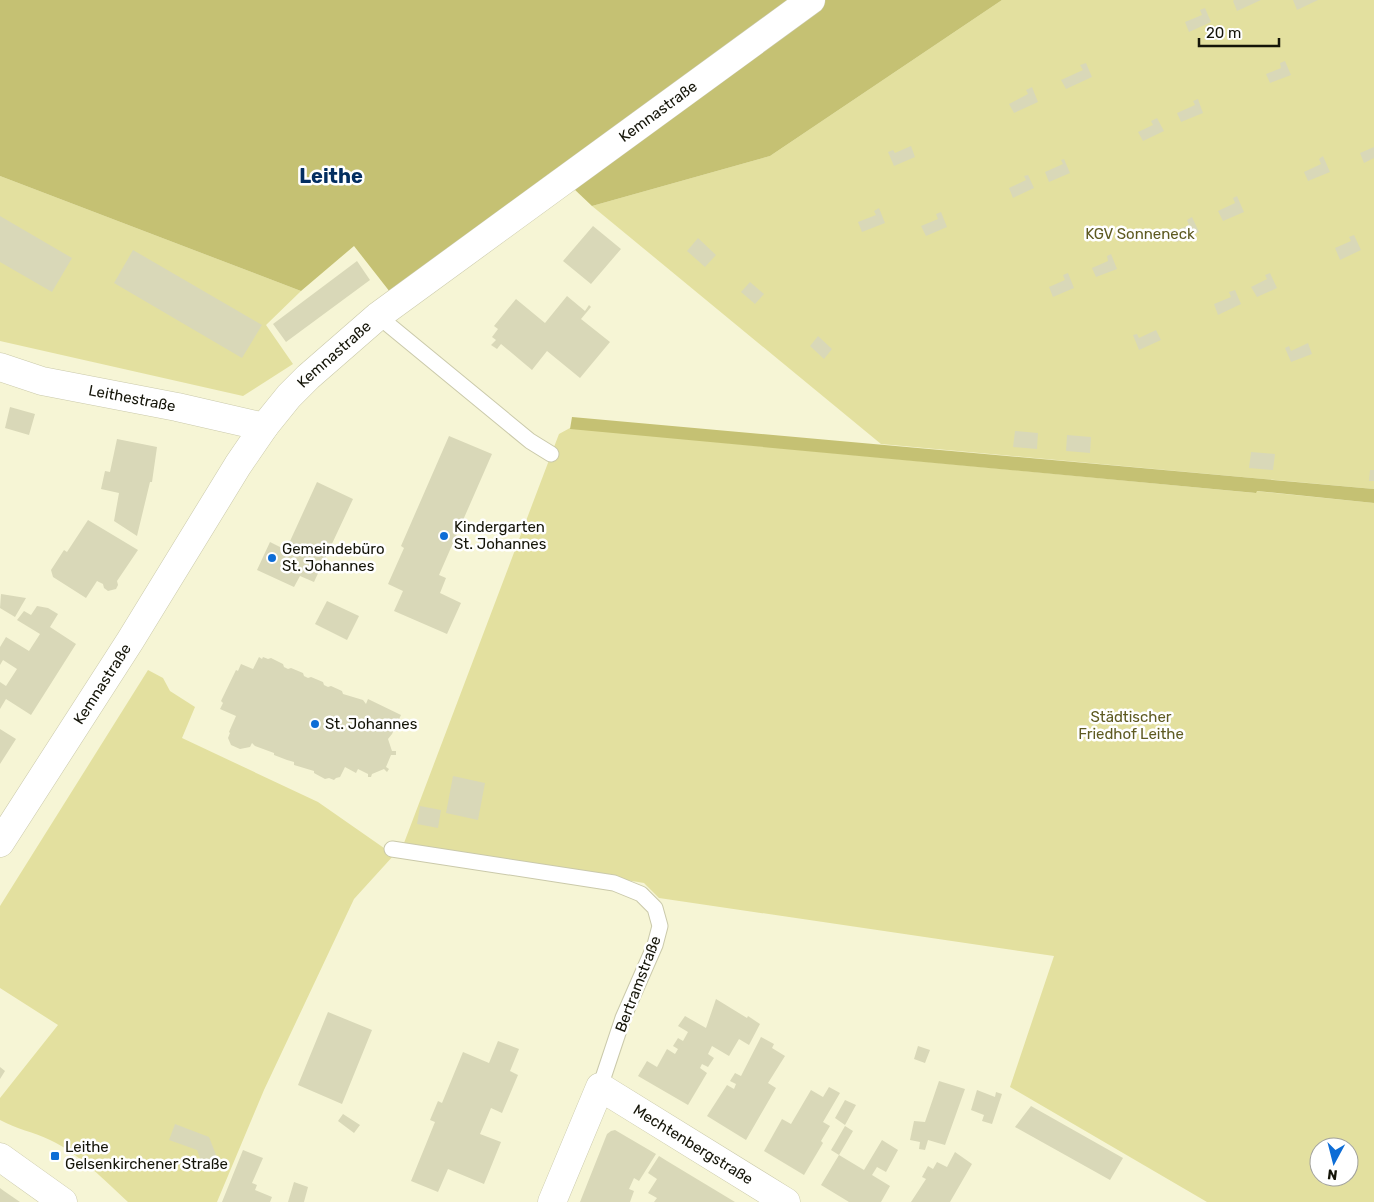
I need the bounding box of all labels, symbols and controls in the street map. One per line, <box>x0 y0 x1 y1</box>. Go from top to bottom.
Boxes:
scale bar <box>1199 15 1279 47</box>
text: 20 m <box>1206 24 1241 42</box>
street label: Kemnastraße <box>615 77 701 146</box>
district label: Leithe <box>299 164 363 188</box>
park label: KGV Sonneneck <box>1085 225 1195 243</box>
street label: Kemnastraße <box>293 317 375 392</box>
street label: Leithestraße <box>87 381 177 416</box>
place label: Kindergarten St. Johannes <box>454 518 547 553</box>
marker: Kindergarten St. Johannes <box>438 530 450 542</box>
place label: Gemeindebüro St. Johannes <box>282 540 385 575</box>
marker: Gemeindebüro St. Johannes <box>266 552 278 564</box>
street label: Kemnastraße <box>70 640 135 728</box>
park label: Städtischer Friedhof Leithe <box>1078 708 1184 743</box>
place label: St. Johannes <box>325 715 418 733</box>
marker: St. Johannes <box>309 718 321 730</box>
street label: Bertramstraße <box>611 933 665 1035</box>
street label: Mechtenbergstraße <box>630 1101 756 1188</box>
north arrow <box>1309 1137 1359 1187</box>
place label: Leithe Gelsenkirchener Straße <box>65 1138 228 1173</box>
marker: Leithe Gelsenkirchener Straße <box>49 1150 61 1162</box>
text: N <box>1326 1165 1339 1183</box>

